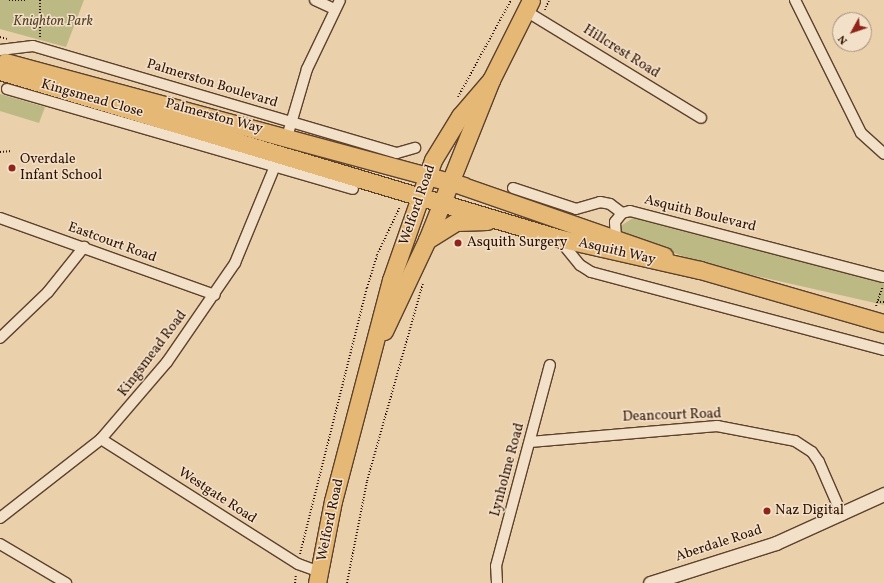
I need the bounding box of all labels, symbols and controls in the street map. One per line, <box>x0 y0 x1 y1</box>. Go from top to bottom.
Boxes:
north arrow <box>832 12 872 52</box>
park label: Knighton Park <box>13 14 93 30</box>
street label: Hillcrest Road <box>580 22 662 82</box>
text: N <box>835 32 852 47</box>
street label: Palmerston Boulevard <box>144 56 280 112</box>
street label: Kingsmead Close <box>39 76 145 122</box>
street label: Palmerston Way <box>163 96 265 138</box>
place label: Overdale Infant School <box>20 152 102 184</box>
street label: Welford Road <box>396 162 440 248</box>
marker: Overdale Infant School <box>7 163 17 173</box>
street label: Asquith Boulevard <box>642 192 758 236</box>
street label: Eastcourt Road <box>65 219 159 267</box>
place label: Asquith Surgery <box>467 235 567 251</box>
street label: Asquith Way <box>577 235 657 269</box>
marker: Asquith Surgery <box>452 237 464 249</box>
street label: Kingsmead Road <box>115 308 191 400</box>
street label: Deancourt Road <box>622 406 722 426</box>
street label: Lynholme Road <box>487 421 529 519</box>
street label: Westgate Road <box>175 464 259 528</box>
street label: Welford Road <box>314 477 348 563</box>
place label: Naz Digital <box>775 503 844 519</box>
marker: Naz Digital <box>762 506 772 516</box>
street label: Aberdale Road <box>674 522 764 566</box>

